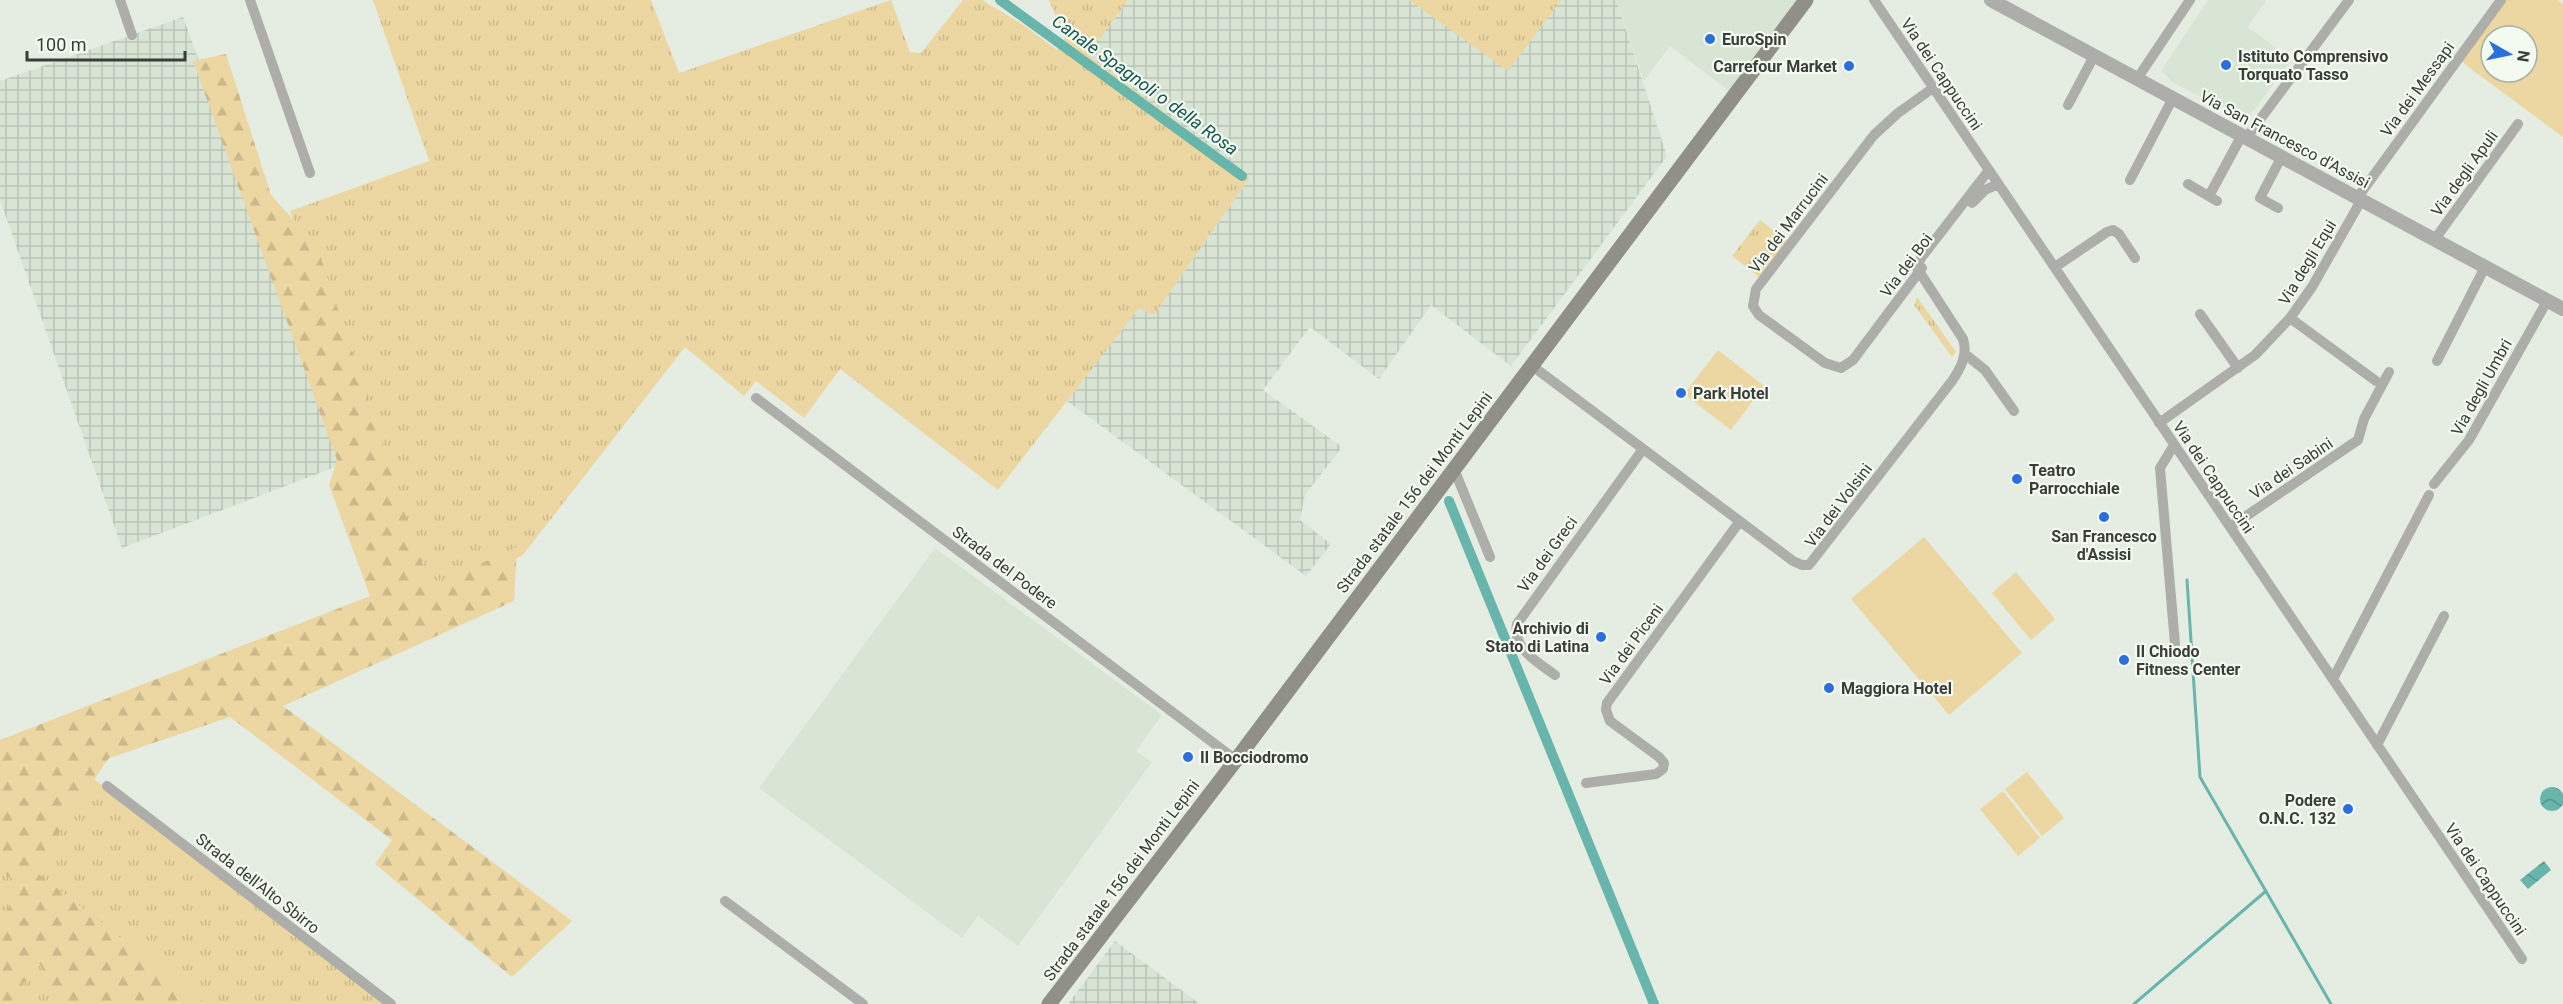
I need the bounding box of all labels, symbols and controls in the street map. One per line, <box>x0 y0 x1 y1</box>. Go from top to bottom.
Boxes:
water label: Canale Spagnoli o della Rosa <box>1048 10 1242 159</box>
street label: Via dei Cappuccini <box>1897 15 1986 134</box>
scale bar <box>27 24 184 62</box>
north arrow <box>2479 24 2539 84</box>
place label: EuroSpin <box>1722 30 1787 49</box>
marker: EuroSpin <box>1703 32 1717 46</box>
text: 100 m <box>36 34 87 55</box>
street label: Via dei Messapi <box>2377 38 2458 140</box>
place label: Istituto Comprensivo Torquato Tasso <box>2238 47 2388 84</box>
text: N <box>2513 49 2534 63</box>
place label: Carrefour Market <box>1713 57 1838 76</box>
marker: Istituto Comprensivo Torquato Tasso <box>2219 58 2233 72</box>
marker: Carrefour Market <box>1842 59 1856 73</box>
street label: Via San Francesco d'Assisi <box>2197 87 2373 192</box>
street label: Via degli Apuli <box>2427 127 2502 220</box>
street label: Via dei Marrucini <box>1745 170 1832 277</box>
street label: Via degli Equi <box>2275 216 2340 308</box>
street label: Via dei Boi <box>1876 230 1937 301</box>
street label: Via degli Umbri <box>2447 336 2516 439</box>
place label: Park Hotel <box>1693 384 1769 403</box>
marker: Park Hotel <box>1674 386 1688 400</box>
street label: Strada statale 156 dei Monti Lepini <box>1333 388 1496 597</box>
street label: Via dei Cappuccini <box>2169 418 2258 537</box>
street label: Via dei Sabini <box>2246 434 2336 503</box>
street label: Via dei Volsini <box>1801 460 1876 551</box>
place label: Teatro Parrocchiale <box>2029 461 2120 498</box>
marker: Teatro Parrocchiale <box>2010 472 2024 486</box>
marker: San Francesco d'Assisi <box>2097 510 2111 524</box>
street label: Via dei Greci <box>1514 513 1581 596</box>
street label: Strada del Podere <box>949 522 1061 613</box>
place label: San Francesco d'Assisi <box>2051 527 2157 564</box>
street label: Via dei Piceni <box>1596 600 1667 689</box>
place label: Archivio di Stato di Latina <box>1485 619 1589 656</box>
marker: Archivio di Stato di Latina <box>1594 630 1608 644</box>
place label: Il Chiodo Fitness Center <box>2136 642 2241 679</box>
marker: Il Chiodo Fitness Center <box>2117 653 2131 667</box>
place label: Maggiora Hotel <box>1841 679 1952 698</box>
marker: Maggiora Hotel <box>1822 681 1836 695</box>
place label: Il Bocciodromo <box>1200 748 1309 767</box>
marker: Il Bocciodromo <box>1181 750 1195 764</box>
street label: Strada statale 156 dei Monti Lepini <box>1040 776 1203 985</box>
place label: Podere O.N.C. 132 <box>2259 791 2336 828</box>
marker: Podere O.N.C. 132 <box>2341 802 2355 816</box>
street label: Via dei Cappuccini <box>2441 820 2530 939</box>
street label: Strada dell'Alto Sbirro <box>192 829 323 938</box>

